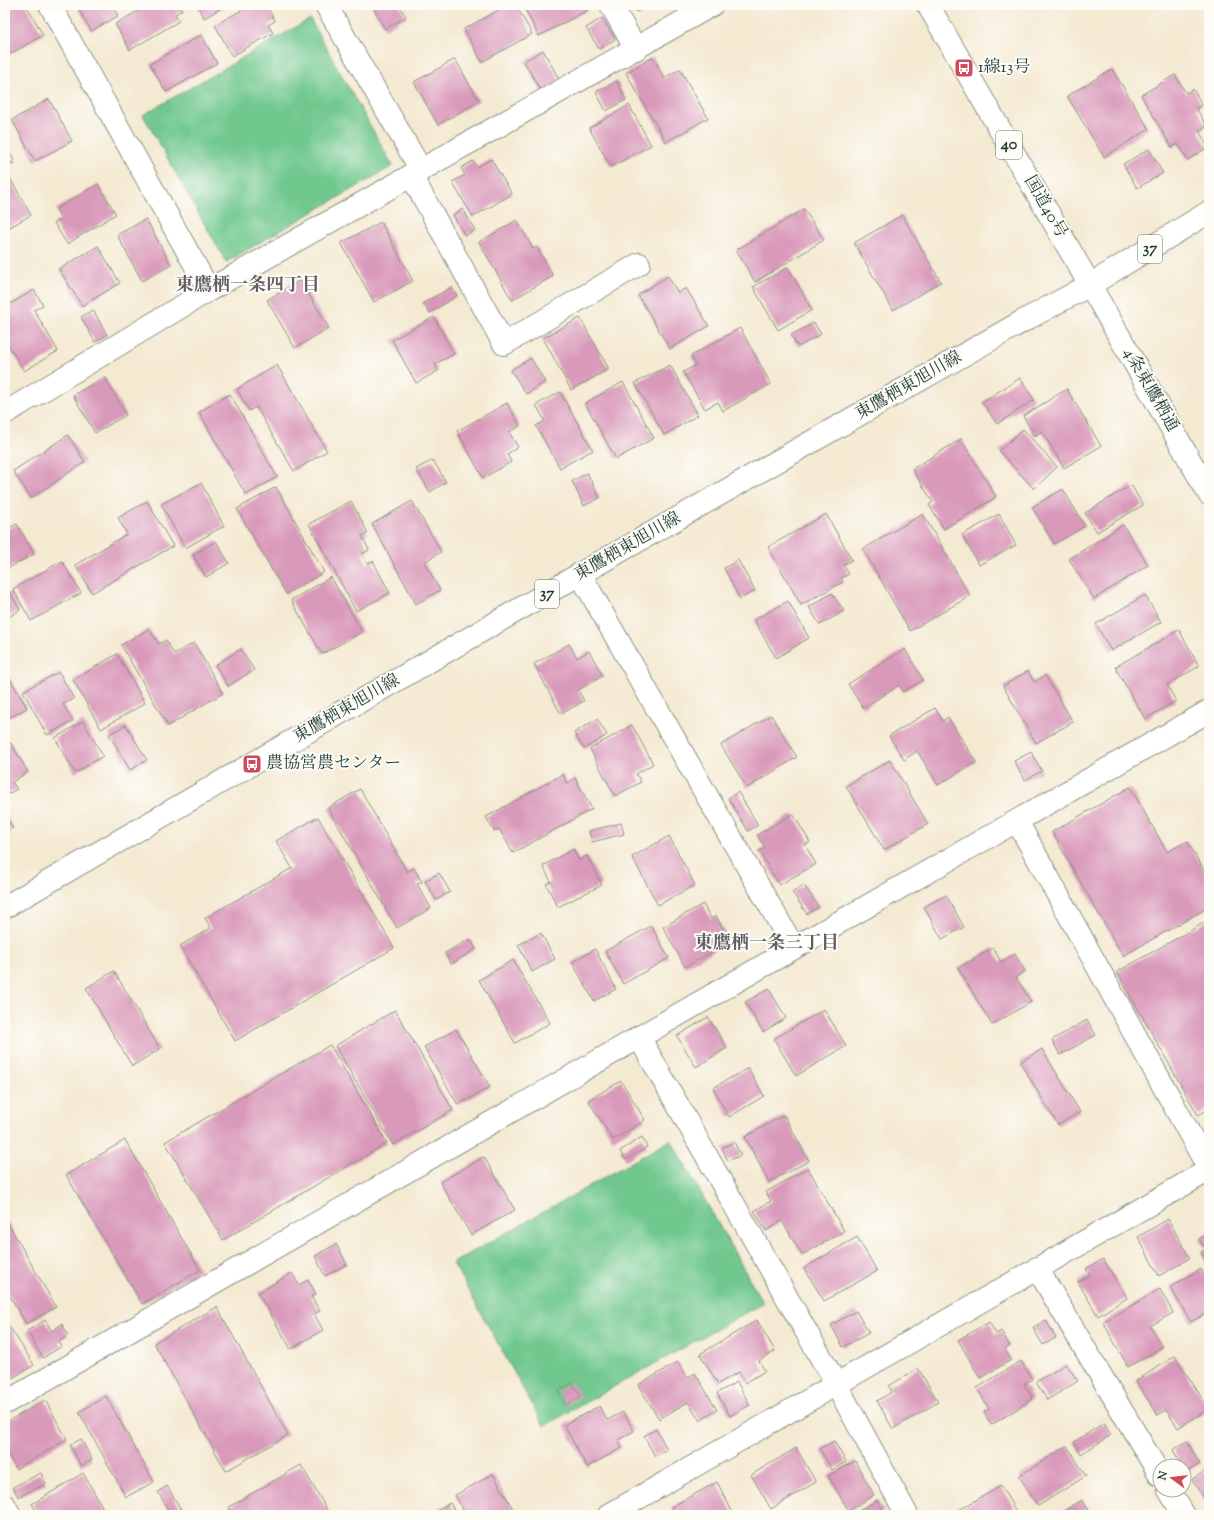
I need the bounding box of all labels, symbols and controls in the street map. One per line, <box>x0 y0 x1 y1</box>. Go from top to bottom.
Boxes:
place label: 1線13号 <box>978 56 1030 80</box>
bus stop icon: 1線13号 <box>953 57 975 79</box>
road number: 40 <box>996 131 1022 159</box>
street label: 国道40号 <box>1018 171 1072 243</box>
road number: 37 <box>1138 235 1162 263</box>
district label: 東鷹栖一条四丁目 <box>176 273 320 299</box>
street label: 4条東鷹栖通 <box>1116 343 1184 437</box>
street label: 東鷹栖東旭川線 <box>851 346 967 426</box>
street label: 東鷹栖東旭川線 <box>570 507 686 587</box>
road number: 37 <box>535 580 559 608</box>
street label: 東鷹栖東旭川線 <box>289 669 405 749</box>
place label: 農協営農センター <box>266 752 401 776</box>
bus stop icon: 農協営農センター <box>241 753 263 775</box>
district label: 東鷹栖一条三丁目 <box>695 931 839 957</box>
north arrow <box>1152 1458 1192 1498</box>
text: N <box>1154 1469 1172 1483</box>

